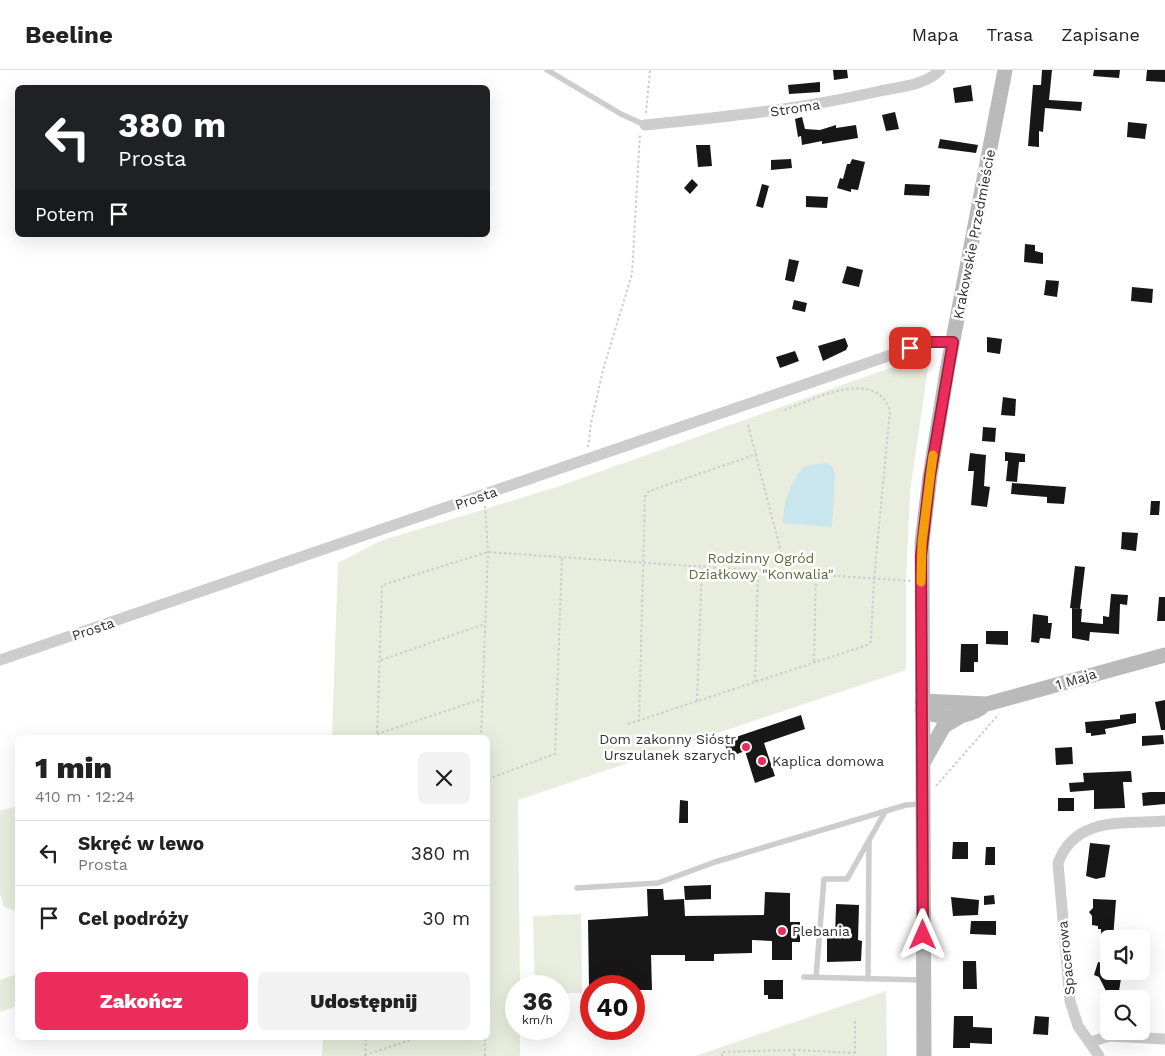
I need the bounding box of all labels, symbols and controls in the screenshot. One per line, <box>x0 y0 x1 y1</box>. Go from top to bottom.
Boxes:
text: Beeline <box>25 21 113 49</box>
text: Mapa <box>912 24 959 45</box>
text: Trasa <box>987 24 1033 45</box>
text: Zapisane <box>1061 24 1140 45</box>
street label: Stroma <box>769 96 821 120</box>
text: 380 m <box>118 104 226 146</box>
icon: left <box>35 105 100 170</box>
text: Prosta <box>118 146 187 171</box>
street label: Krakowskie Przedmieście <box>950 148 998 320</box>
icon: arrive <box>105 200 133 228</box>
text: Potem <box>35 203 95 226</box>
pin <box>889 327 931 369</box>
icon: arrive <box>896 334 924 362</box>
street label: Prosta <box>453 483 499 513</box>
park label: Rodzinny Ogród Działkowy "Konwalia" <box>688 550 834 582</box>
street label: Prosta <box>70 614 116 644</box>
street label: 1 Maja <box>1054 665 1098 693</box>
place label: Dom zakonny Sióstr Urszulanek szarych <box>599 731 736 763</box>
marker: Dom zakonny Sióstr Urszulanek szarych <box>740 741 752 753</box>
text: 1 min <box>35 750 112 785</box>
button: close <box>418 752 470 804</box>
place label: Kaplica domowa <box>772 753 884 769</box>
marker: Kaplica domowa <box>756 755 768 767</box>
text: 410 m · 12:24 <box>35 787 135 806</box>
text: Skręć w lewo <box>78 832 204 855</box>
icon: left <box>35 839 63 867</box>
text: 380 m <box>411 842 470 865</box>
text: Prosta <box>78 855 128 874</box>
icon: arrive <box>35 904 63 932</box>
text: Cel podróży <box>78 907 188 930</box>
text: 30 m <box>423 907 470 930</box>
position arrow <box>896 908 948 960</box>
street label: Spacerowa <box>1054 920 1078 996</box>
place label: Plebania <box>792 923 850 939</box>
marker: Plebania <box>776 925 788 937</box>
map controls <box>1100 930 1150 1040</box>
button: sound <box>1100 930 1150 980</box>
button: Zakończ <box>35 972 248 1030</box>
button: Udostępnij <box>258 972 470 1030</box>
speed limit sign: 40 <box>580 975 645 1040</box>
text: 36 <box>522 987 553 1016</box>
button: search <box>1100 990 1150 1040</box>
text: km/h <box>522 1013 553 1027</box>

